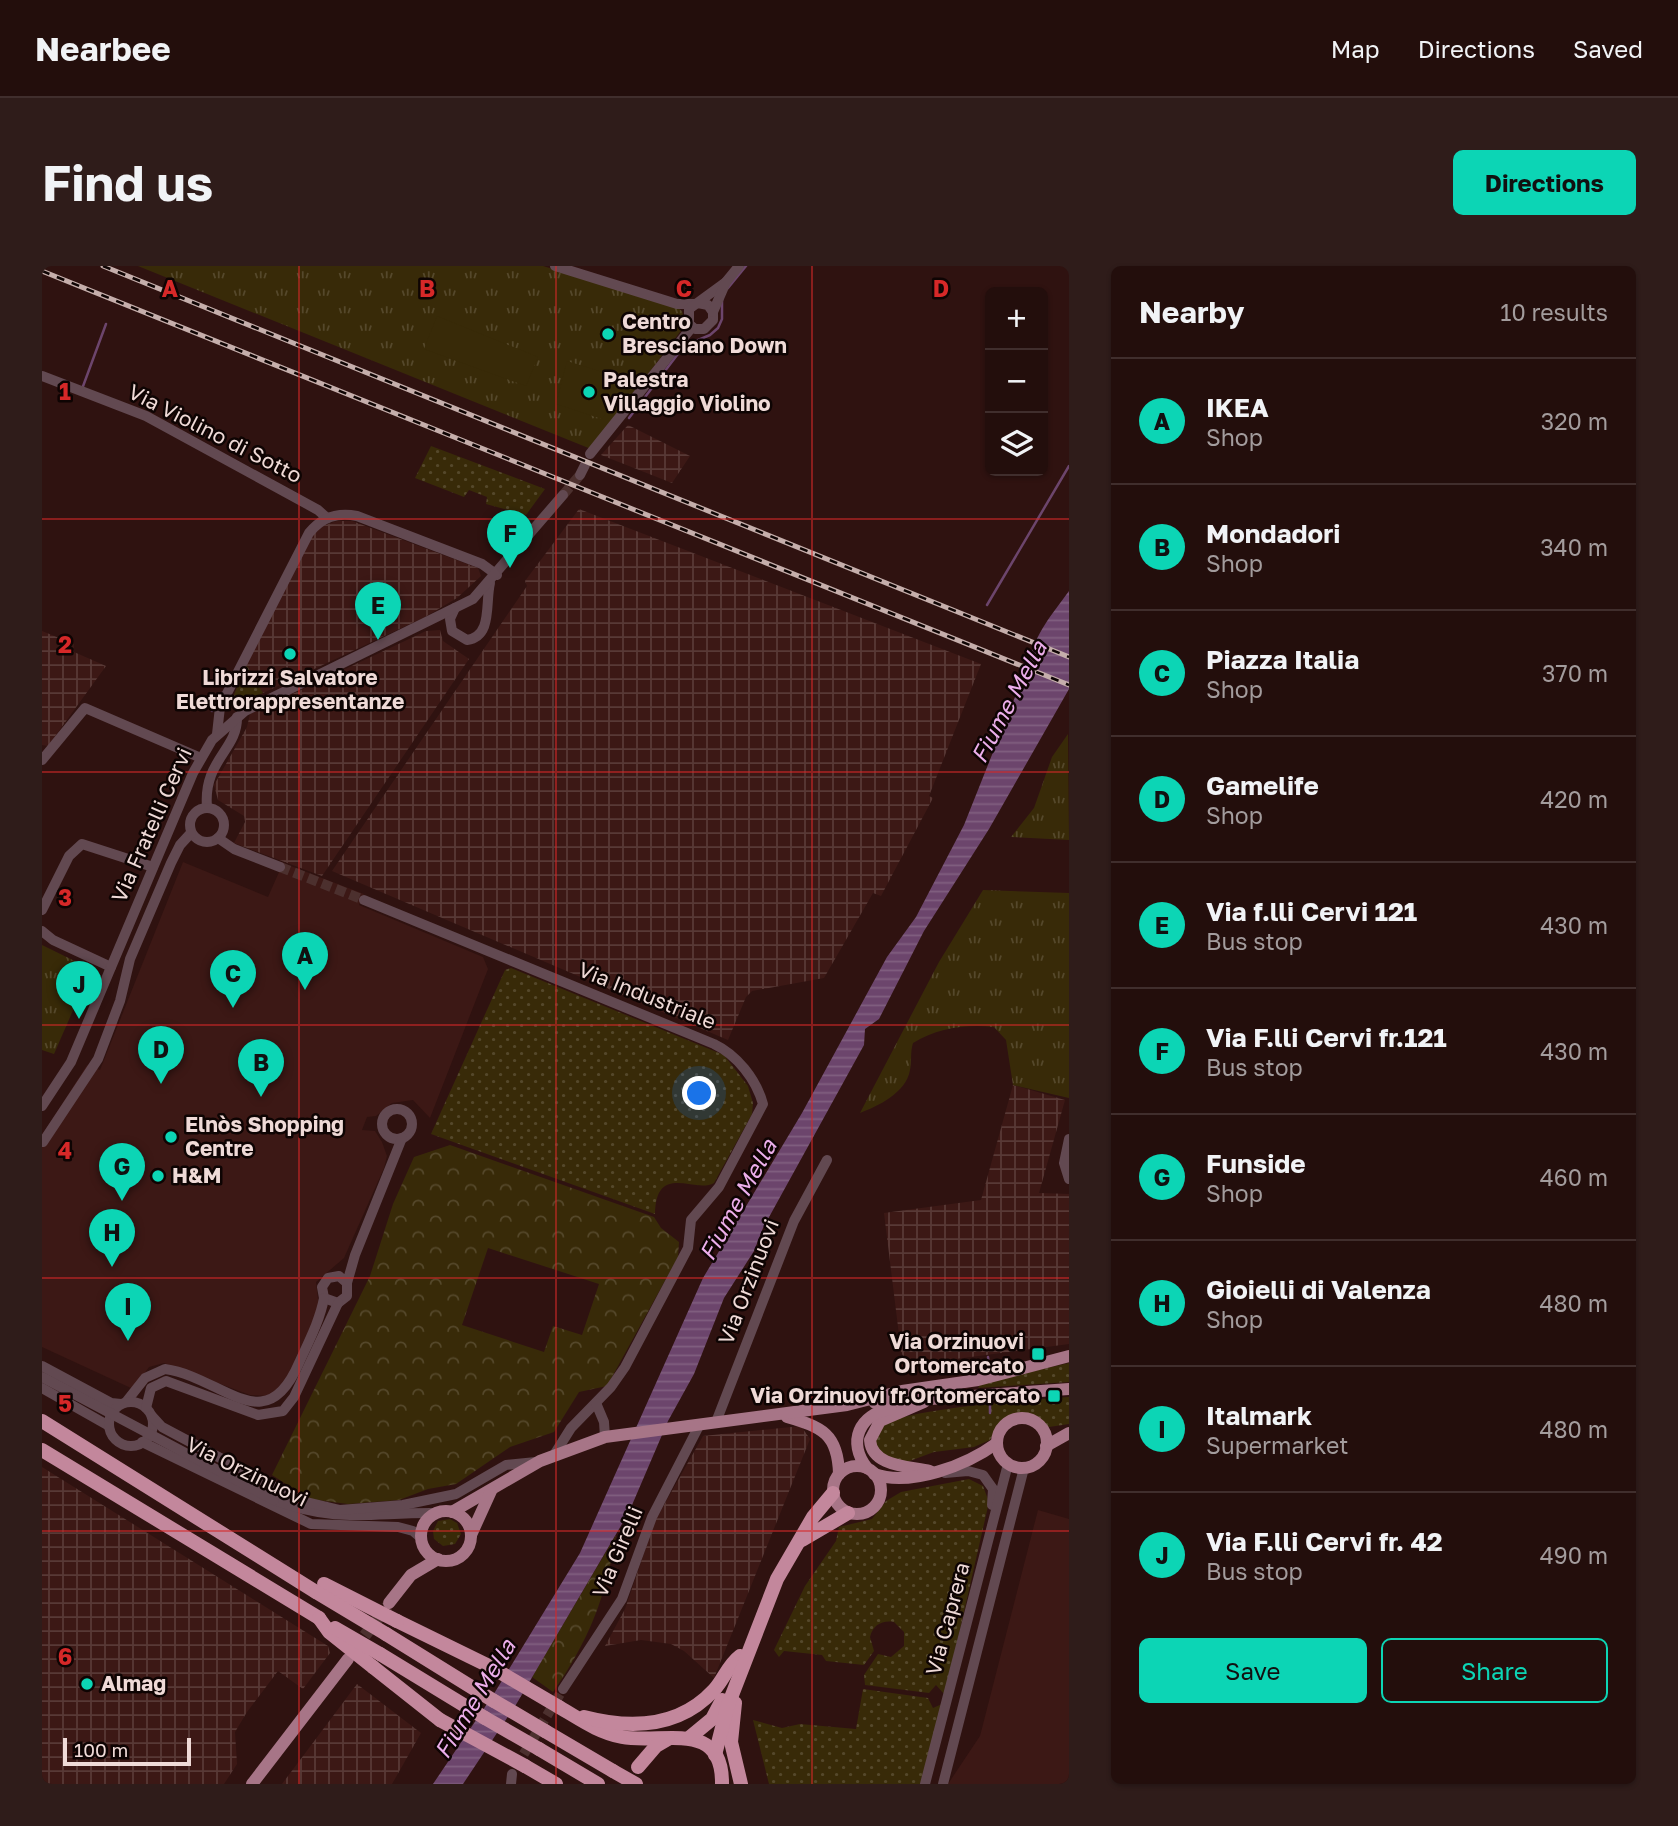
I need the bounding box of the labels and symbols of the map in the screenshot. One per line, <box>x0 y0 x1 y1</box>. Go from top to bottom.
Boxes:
text: A <box>162 274 179 302</box>
text: B <box>419 274 435 302</box>
text: C <box>676 274 692 302</box>
text: D <box>933 274 949 302</box>
place label: Centro Bresciano Down <box>622 308 787 358</box>
marker: Centro Bresciano Down <box>600 326 616 342</box>
place label: Palestra Villaggio Violino <box>603 366 771 416</box>
text: 1 <box>59 377 71 405</box>
street label: Via Violino di Sotto <box>124 378 307 488</box>
marker: Palestra Villaggio Violino <box>581 384 597 400</box>
pin: F <box>487 510 533 568</box>
pin: E <box>355 582 401 640</box>
text: 2 <box>58 630 72 658</box>
water label: Fiume Mella <box>964 635 1052 767</box>
marker: Librizzi Salvatore Elettrorappresentanze <box>282 646 298 662</box>
place label: Librizzi Salvatore Elettrorappresentanze <box>176 664 404 714</box>
street label: Via Fratelli Cervi <box>105 743 197 906</box>
text: 3 <box>58 883 72 911</box>
pin: A <box>282 932 328 990</box>
pin: C <box>210 950 256 1008</box>
street label: Via Industriale <box>575 956 720 1034</box>
pin: J <box>56 961 102 1019</box>
pin: D <box>138 1026 184 1084</box>
pin: B <box>238 1039 284 1097</box>
your location <box>682 1076 716 1110</box>
place label: Elnòs Shopping Centre <box>185 1111 344 1161</box>
marker: Elnòs Shopping Centre <box>163 1129 179 1145</box>
water label: Fiume Mella <box>692 1133 782 1265</box>
text: 4 <box>58 1136 72 1164</box>
pin: G <box>99 1143 145 1201</box>
place label: H&M <box>172 1162 222 1188</box>
marker: H&M <box>150 1168 166 1184</box>
pin: H <box>89 1209 135 1267</box>
street label: Via Orzinuovi <box>712 1215 784 1348</box>
pin: I <box>105 1283 151 1341</box>
place label: Via Orzinuovi Ortomercato <box>889 1328 1024 1378</box>
marker: Via Orzinuovi Ortomercato <box>1030 1346 1046 1362</box>
place label: Via Orzinuovi fr.Ortomercato <box>750 1382 1040 1408</box>
marker: Via Orzinuovi fr.Ortomercato <box>1046 1388 1062 1404</box>
text: 5 <box>58 1389 72 1417</box>
street label: Via Orzinuovi <box>182 1430 313 1512</box>
street label: Via Girelli <box>586 1502 648 1601</box>
street label: Via Caprera <box>919 1559 975 1678</box>
water label: Fiume Mella <box>428 1633 521 1763</box>
text: 6 <box>58 1642 72 1670</box>
place label: Almag <box>101 1670 166 1696</box>
marker: Almag <box>79 1676 95 1692</box>
scale bar <box>63 1735 191 1767</box>

